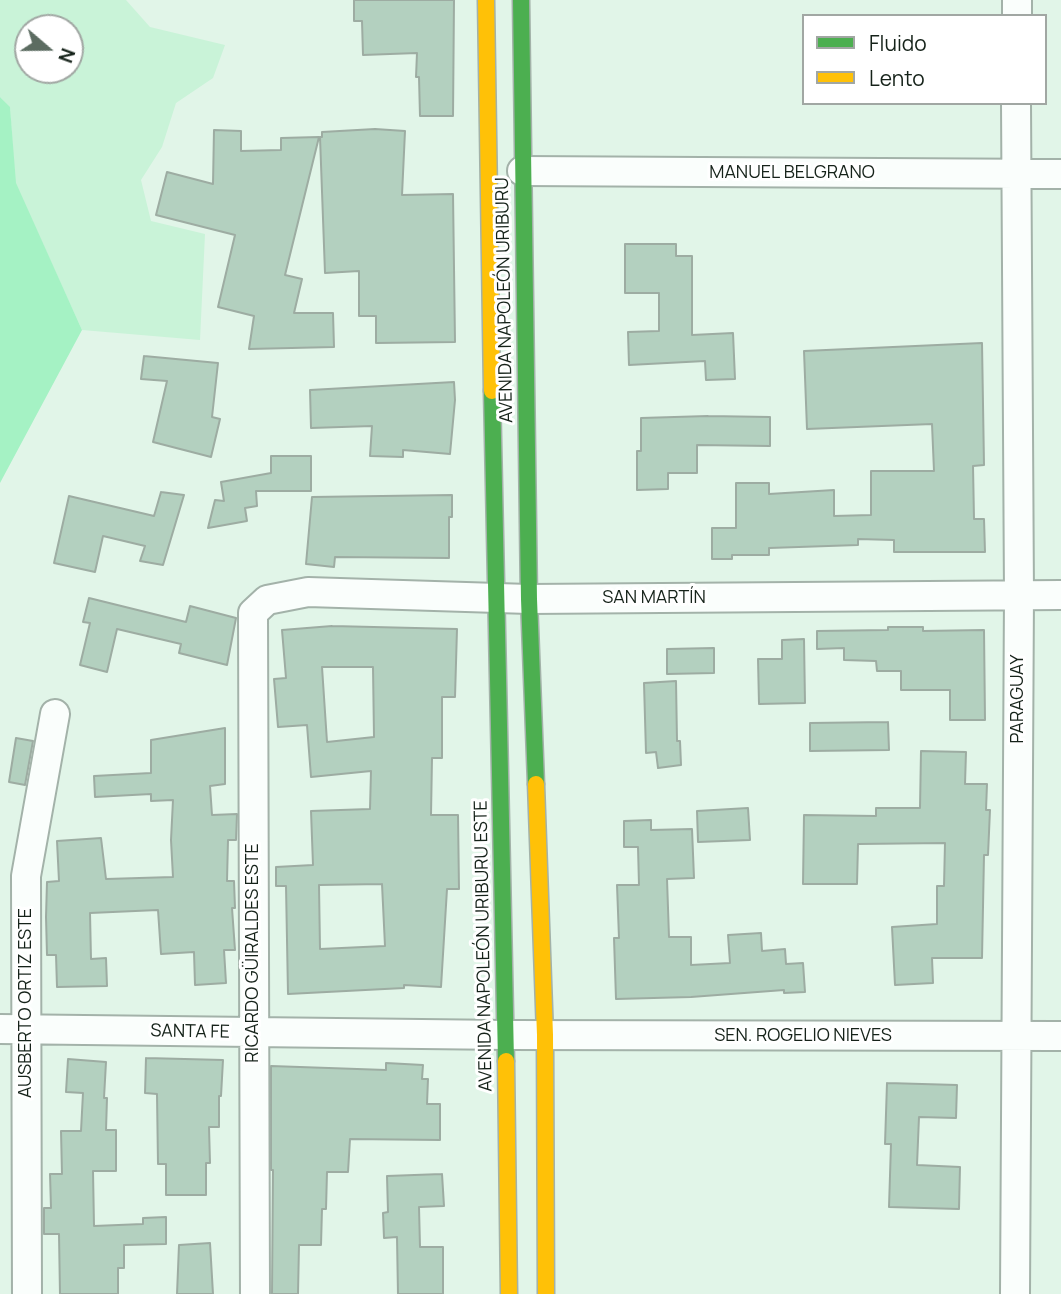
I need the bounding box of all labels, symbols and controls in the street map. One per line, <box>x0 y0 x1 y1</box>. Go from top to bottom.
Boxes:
north arrow <box>14 14 84 84</box>
legend <box>802 14 1047 105</box>
text: Fluido <box>869 29 927 57</box>
text: N <box>52 45 81 66</box>
text: Lento <box>869 64 925 92</box>
street label: MANUEL BELGRANO <box>709 162 875 184</box>
street label: AVENIDA NAPOLEÓN URIBURU <box>492 177 518 423</box>
street label: SAN MARTÍN <box>602 587 706 609</box>
street label: PARAGUAY <box>1007 655 1029 743</box>
street label: AVENIDA NAPOLEÓN URIBURU ESTE <box>471 800 497 1092</box>
street label: RICARDO GÜIRALDES ESTE <box>242 843 264 1063</box>
street label: AUSBERTO ORTIZ ESTE <box>15 908 37 1098</box>
street label: SANTA FE <box>150 1021 230 1043</box>
street label: SEN. ROGELIO NIEVES <box>714 1025 892 1047</box>

